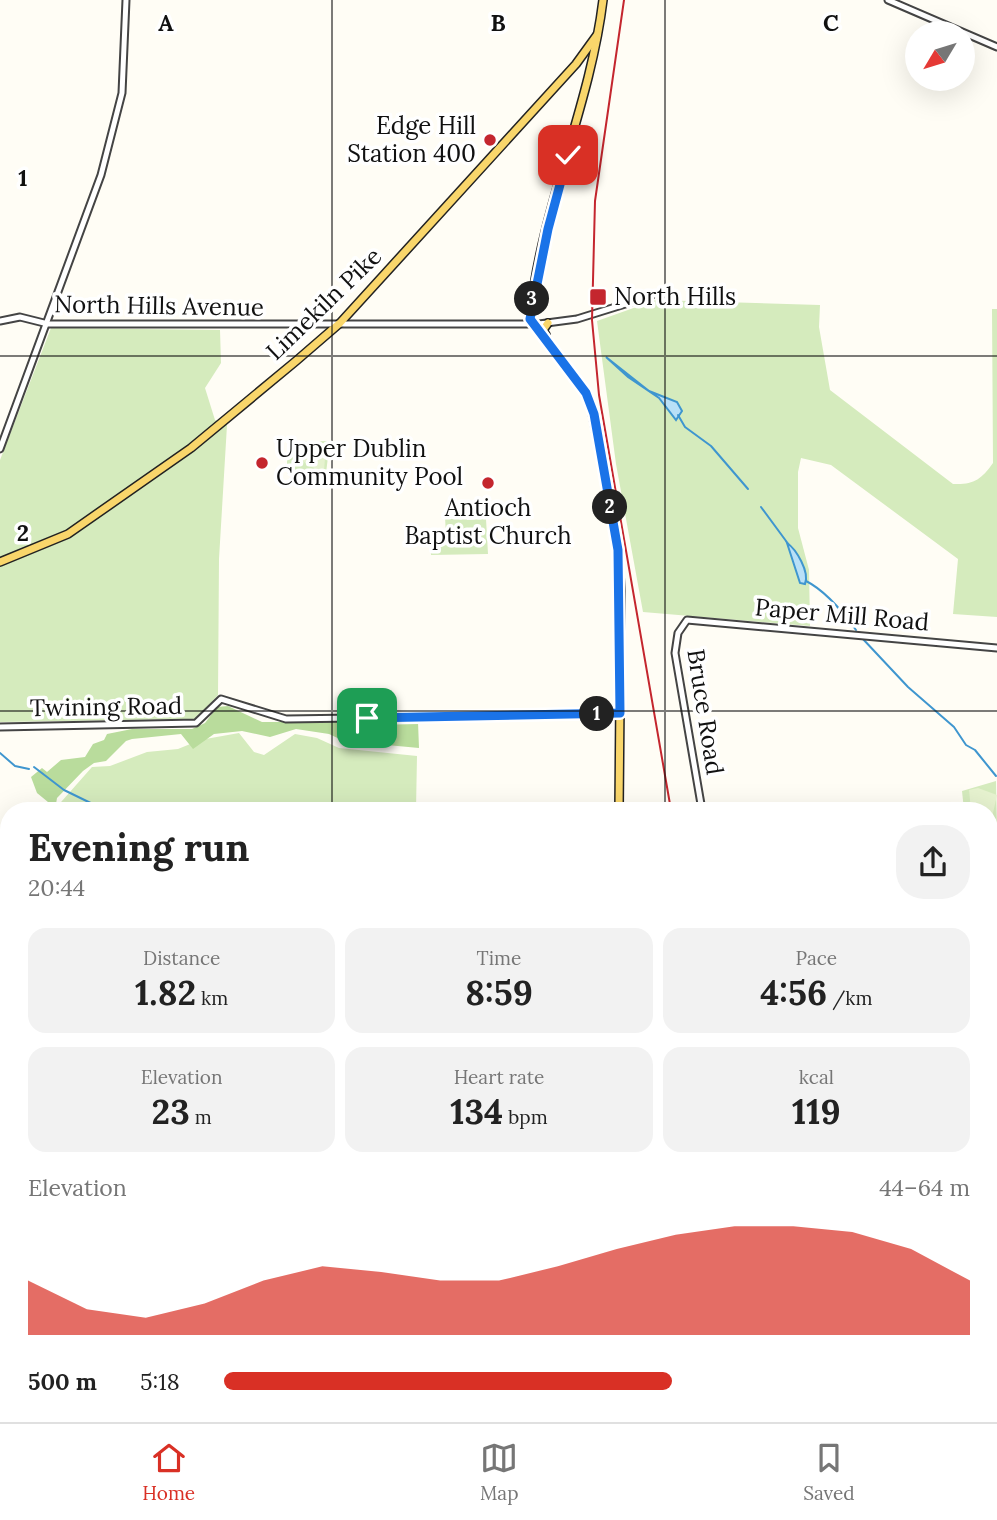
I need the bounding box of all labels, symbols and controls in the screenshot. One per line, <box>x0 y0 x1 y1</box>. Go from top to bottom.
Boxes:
text: A <box>158 8 174 37</box>
text: B <box>490 8 506 37</box>
text: C <box>823 8 839 37</box>
north arrow <box>905 21 975 91</box>
map controls <box>905 21 975 91</box>
place label: Edge Hill Station 400 <box>347 110 476 169</box>
pin <box>538 125 598 185</box>
marker: Edge Hill Station 400 <box>482 132 498 148</box>
icon: check <box>549 136 587 174</box>
text: 1 <box>18 163 28 192</box>
street label: Limekiln Pike <box>259 241 388 367</box>
place label: North Hills <box>614 281 736 312</box>
pin: 3 <box>514 282 550 316</box>
text: 3 <box>526 286 537 310</box>
marker: North Hills <box>588 287 608 307</box>
street label: North Hills Avenue <box>54 288 264 323</box>
place label: Upper Dublin Community Pool <box>276 433 463 492</box>
marker: Upper Dublin Community Pool <box>254 455 270 471</box>
marker: Antioch Baptist Church <box>480 475 496 491</box>
pin: 2 <box>592 490 628 524</box>
place label: Antioch Baptist Church <box>404 492 572 551</box>
text: 2 <box>604 494 615 518</box>
text: 2 <box>17 518 29 547</box>
street label: Paper Mill Road <box>754 591 930 638</box>
street label: Bruce Road <box>680 647 731 777</box>
pin <box>337 688 397 748</box>
street label: Twining Road <box>29 690 182 723</box>
pin: 1 <box>580 696 614 732</box>
icon: arrive <box>348 699 386 737</box>
text: 1 <box>593 701 600 725</box>
text: Evening run <box>28 823 250 871</box>
button: share <box>896 825 970 899</box>
text: 20:44 <box>28 873 85 902</box>
text: Distance <box>143 946 220 970</box>
text: Time <box>477 946 521 970</box>
text: Pace <box>796 946 837 970</box>
text: 1.82 <box>135 970 196 1015</box>
text: 8:59 <box>465 970 533 1015</box>
text: 4:56 <box>760 970 827 1015</box>
text: km <box>196 986 228 1010</box>
text: /km <box>827 986 872 1010</box>
text: Elevation <box>141 1065 222 1089</box>
text: Heart rate <box>454 1065 544 1089</box>
text: kcal <box>799 1065 834 1089</box>
text: 23 <box>152 1089 190 1134</box>
text: 134 <box>450 1089 503 1134</box>
text: 119 <box>792 1089 841 1134</box>
text: m <box>190 1105 212 1129</box>
text: bpm <box>503 1105 548 1129</box>
text: Elevation <box>28 1173 127 1202</box>
text: 44–64 m <box>879 1173 970 1202</box>
text: 500 m <box>28 1367 97 1396</box>
text: 5:18 <box>140 1367 180 1396</box>
tab: Home <box>142 1439 195 1505</box>
tab: Map <box>480 1439 518 1505</box>
tab: Saved <box>803 1439 855 1505</box>

